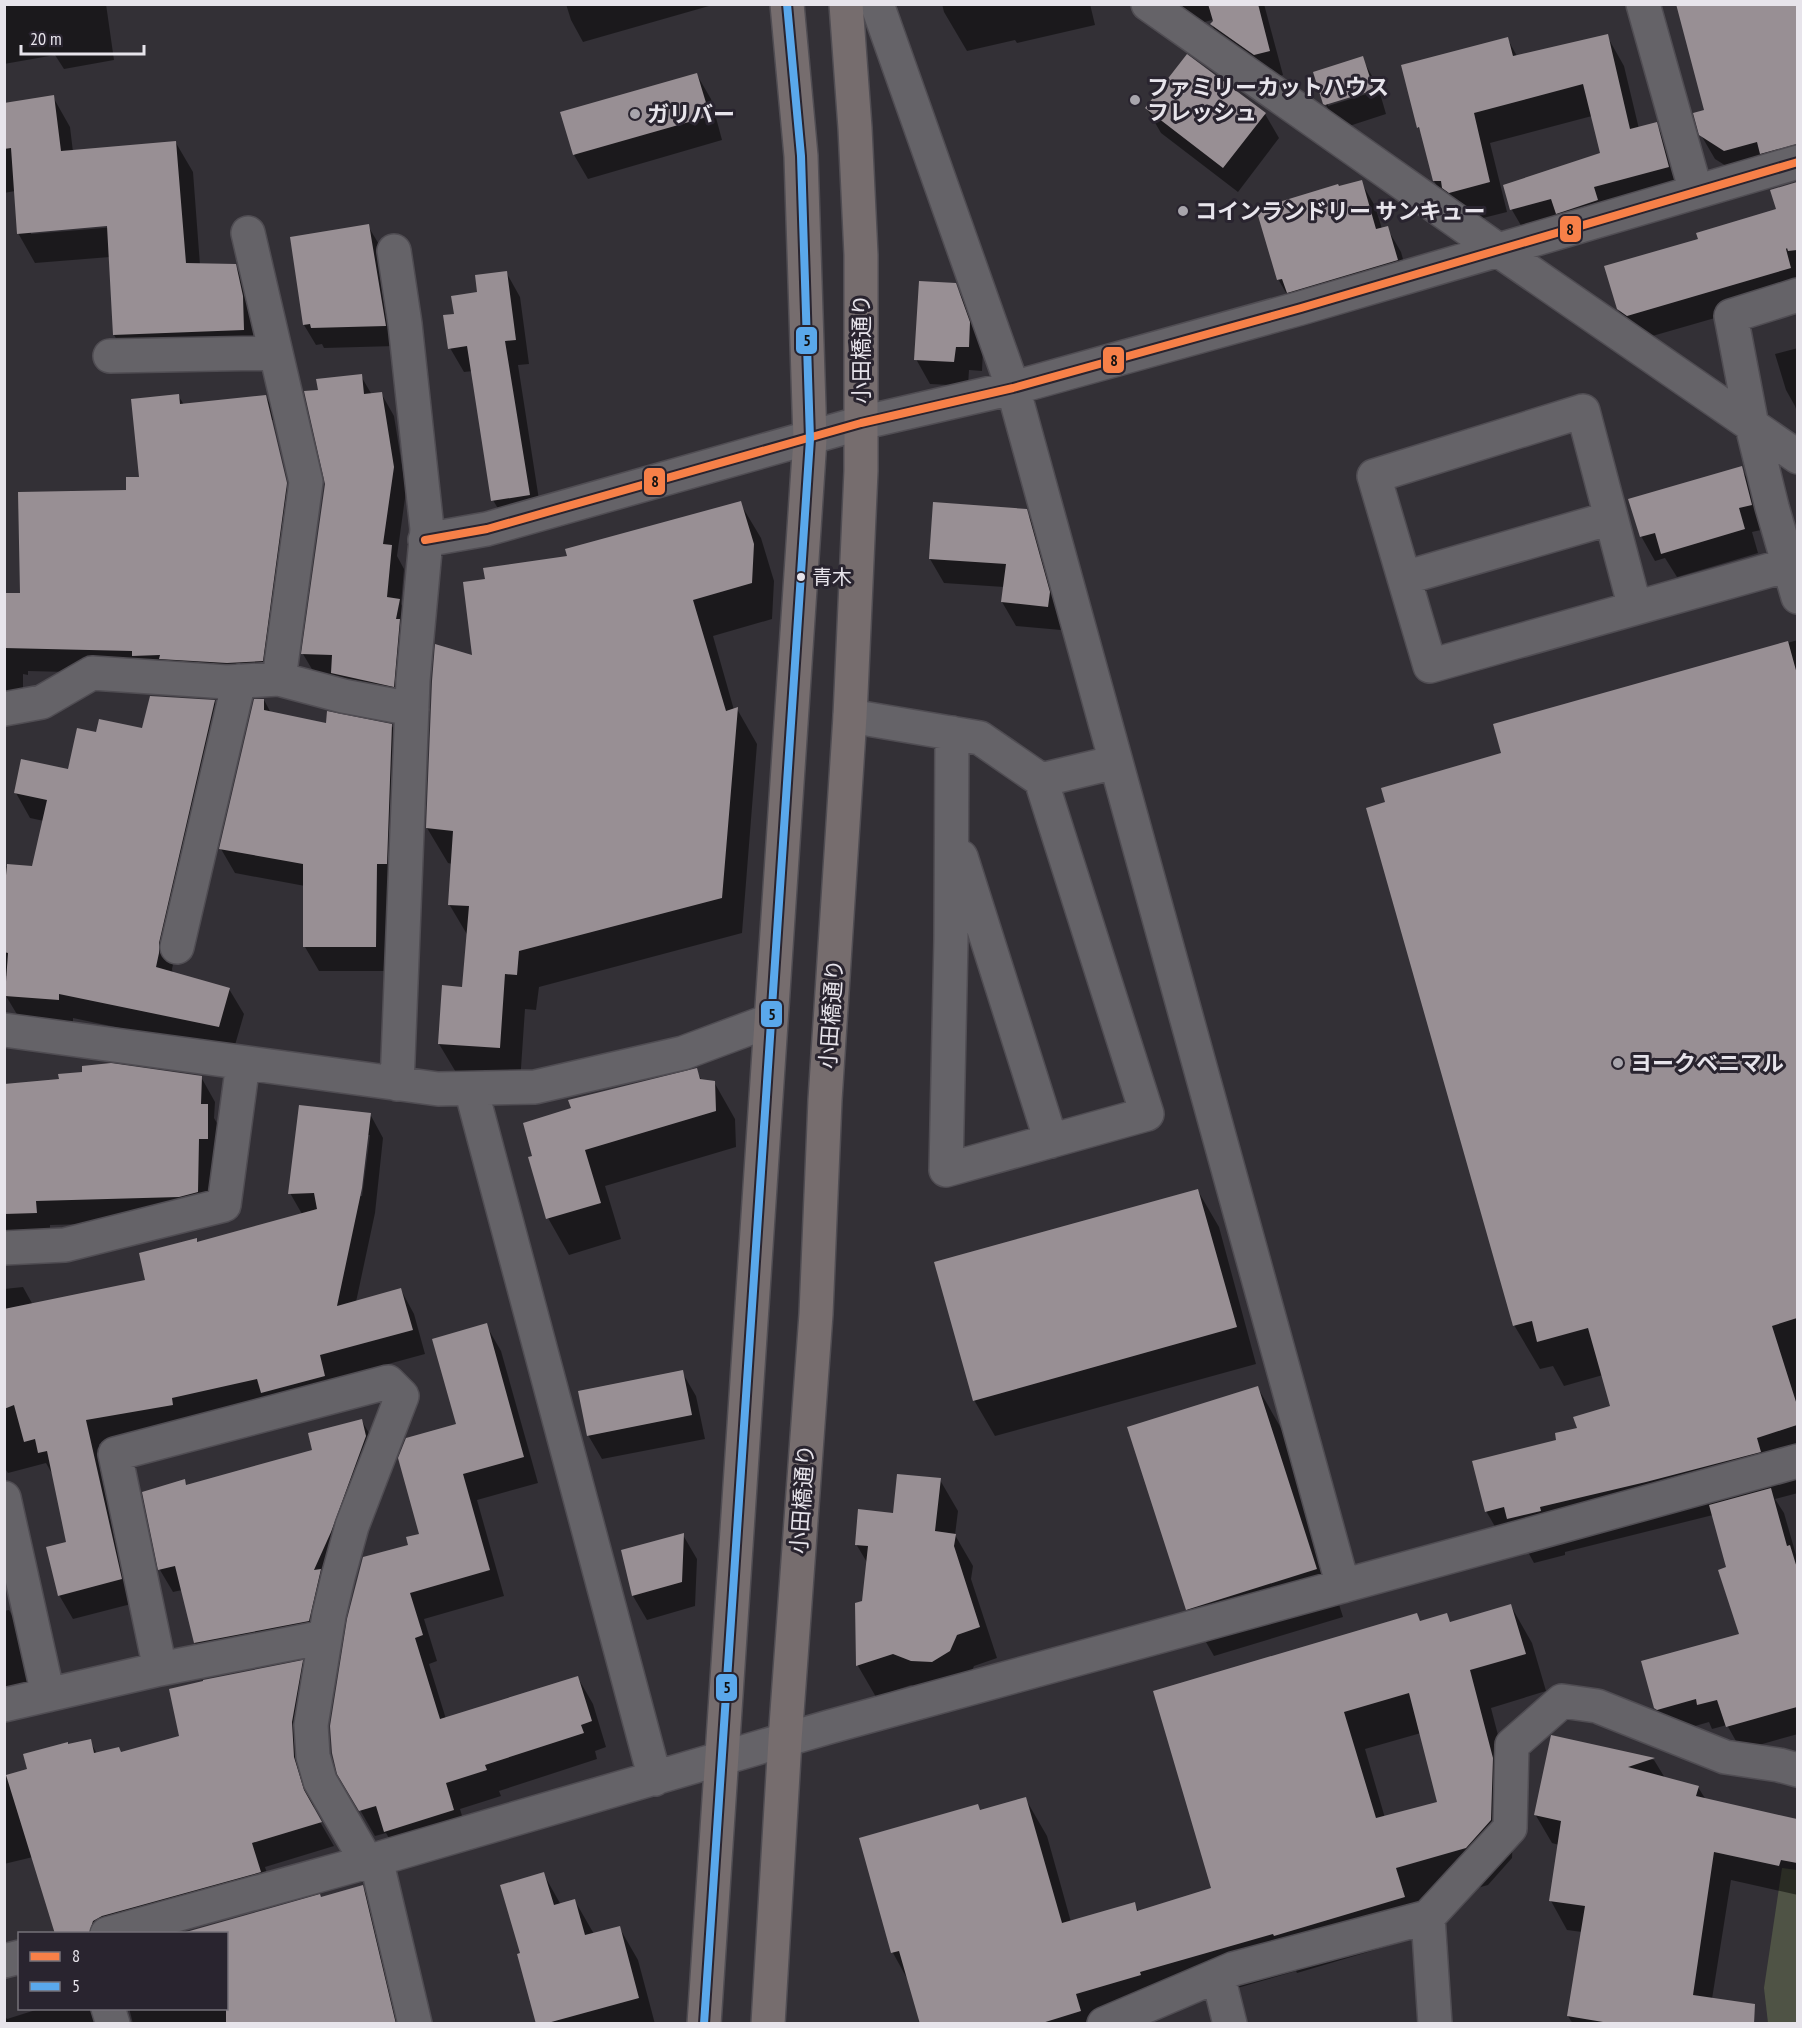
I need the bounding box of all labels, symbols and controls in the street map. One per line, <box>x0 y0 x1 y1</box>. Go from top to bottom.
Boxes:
scale bar <box>21 18 144 56</box>
text: 20 m <box>30 27 62 50</box>
place label: ファミリーカットハウス フレッシュ <box>1147 73 1389 126</box>
marker: ファミリーカットハウス フレッシュ <box>1128 93 1142 107</box>
place label: ガリバー <box>647 100 735 128</box>
marker: ガリバー <box>628 107 642 121</box>
place label: コインランドリー サンキュー <box>1195 197 1486 225</box>
marker: コインランドリー サンキュー <box>1176 204 1190 218</box>
line badge: 8 <box>1559 215 1582 243</box>
text: 8 <box>1566 219 1574 239</box>
street label: 小田橋通り <box>847 294 875 404</box>
line badge: 5 <box>795 326 818 355</box>
text: 5 <box>803 330 811 350</box>
line badge: 8 <box>1102 346 1125 374</box>
text: 8 <box>1110 350 1118 370</box>
line badge: 8 <box>643 467 666 496</box>
text: 8 <box>651 471 659 491</box>
place label: 青木 <box>812 564 852 590</box>
marker: 青木 <box>795 571 807 583</box>
street label: 小田橋通り <box>813 958 849 1070</box>
line badge: 5 <box>760 1000 783 1028</box>
text: 5 <box>768 1004 776 1024</box>
place label: ヨークベニマル <box>1630 1049 1784 1077</box>
marker: ヨークベニマル <box>1611 1056 1625 1070</box>
street label: 小田橋通り <box>784 1443 820 1555</box>
line badge: 5 <box>715 1673 738 1702</box>
text: 5 <box>723 1677 731 1697</box>
legend <box>18 1932 228 2010</box>
text: 8 <box>72 1944 80 1967</box>
text: 5 <box>72 1974 80 1997</box>

